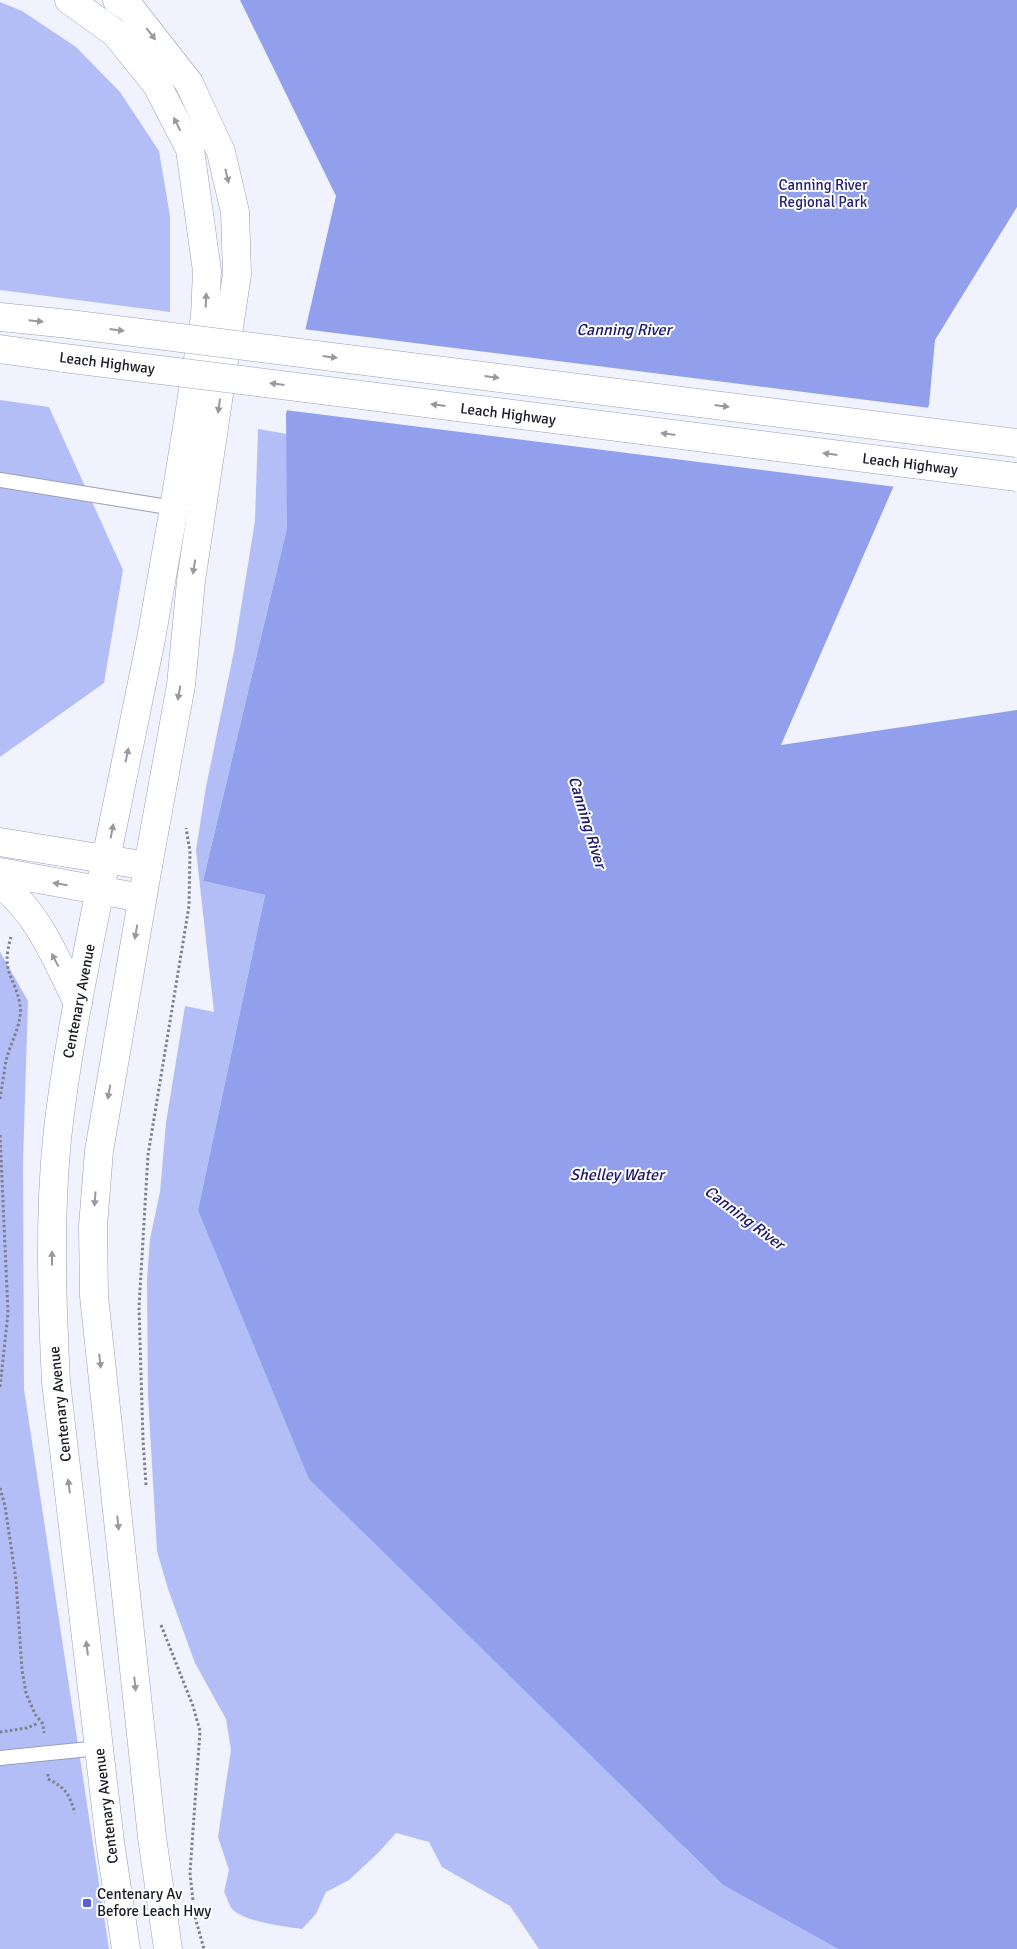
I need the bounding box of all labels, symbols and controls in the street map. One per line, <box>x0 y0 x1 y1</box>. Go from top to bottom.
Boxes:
one-way arrow <box>146 28 156 41</box>
one-way arrow <box>173 117 182 131</box>
one-way arrow <box>223 169 231 184</box>
park label: Canning River Regional Park <box>779 176 868 211</box>
one-way arrow <box>202 291 210 307</box>
one-way arrow <box>28 317 44 325</box>
water label: Canning River <box>577 320 674 340</box>
one-way arrow <box>109 327 125 335</box>
street label: Leach Highway <box>58 348 156 378</box>
one-way arrow <box>323 353 339 361</box>
one-way arrow <box>484 373 500 381</box>
one-way arrow <box>268 380 284 388</box>
one-way arrow <box>214 399 222 415</box>
street label: Leach Highway <box>459 399 557 429</box>
one-way arrow <box>429 401 445 409</box>
one-way arrow <box>715 402 731 410</box>
one-way arrow <box>660 430 676 438</box>
street label: Leach Highway <box>861 449 959 479</box>
one-way arrow <box>821 450 837 458</box>
one-way arrow <box>189 559 197 575</box>
one-way arrow <box>175 685 183 701</box>
one-way arrow <box>123 746 131 762</box>
water label: Canning River <box>564 774 611 873</box>
one-way arrow <box>108 823 116 839</box>
one-way arrow <box>51 880 67 888</box>
one-way arrow <box>132 924 140 940</box>
street label: Centenary Avenue <box>59 942 99 1060</box>
one-way arrow <box>51 952 59 967</box>
one-way arrow <box>104 1084 112 1100</box>
water label: Shelley Water <box>570 1165 666 1185</box>
water label: Canning River <box>700 1181 790 1256</box>
one-way arrow <box>91 1191 99 1207</box>
one-way arrow <box>48 1250 56 1266</box>
street label: Centenary Avenue <box>45 1345 75 1463</box>
one-way arrow <box>96 1354 104 1370</box>
one-way arrow <box>65 1478 73 1494</box>
one-way arrow <box>114 1515 122 1531</box>
one-way arrow <box>83 1639 91 1655</box>
one-way arrow <box>131 1677 139 1693</box>
street label: Centenary Avenue <box>90 1747 122 1865</box>
place label: Centenary Av Before Leach Hwy <box>97 1885 211 1920</box>
marker: Centenary Av Before Leach Hwy <box>81 1897 93 1909</box>

